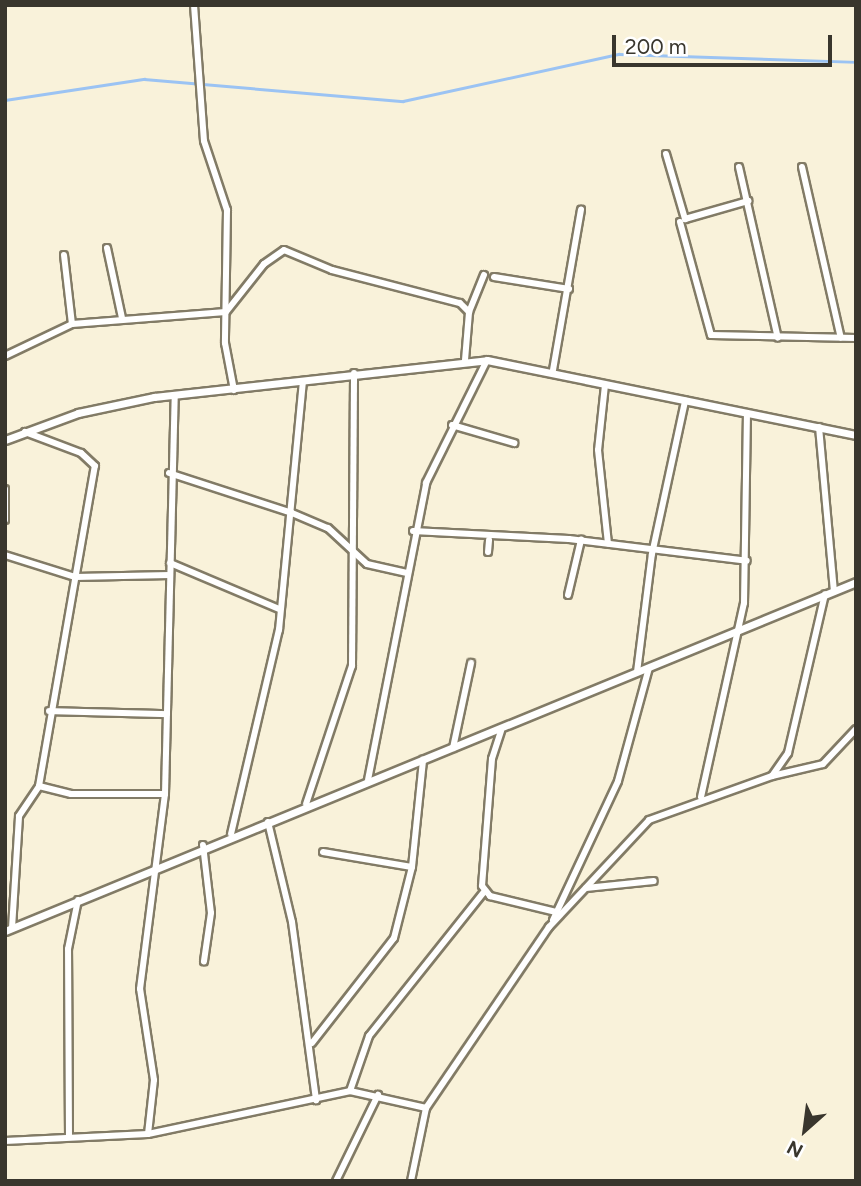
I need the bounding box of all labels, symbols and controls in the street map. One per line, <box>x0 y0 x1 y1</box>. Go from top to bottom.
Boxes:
scale bar <box>616 21 836 65</box>
text: 200 m <box>625 34 687 59</box>
north arrow <box>770 1095 840 1165</box>
text: N <box>783 1135 807 1163</box>

